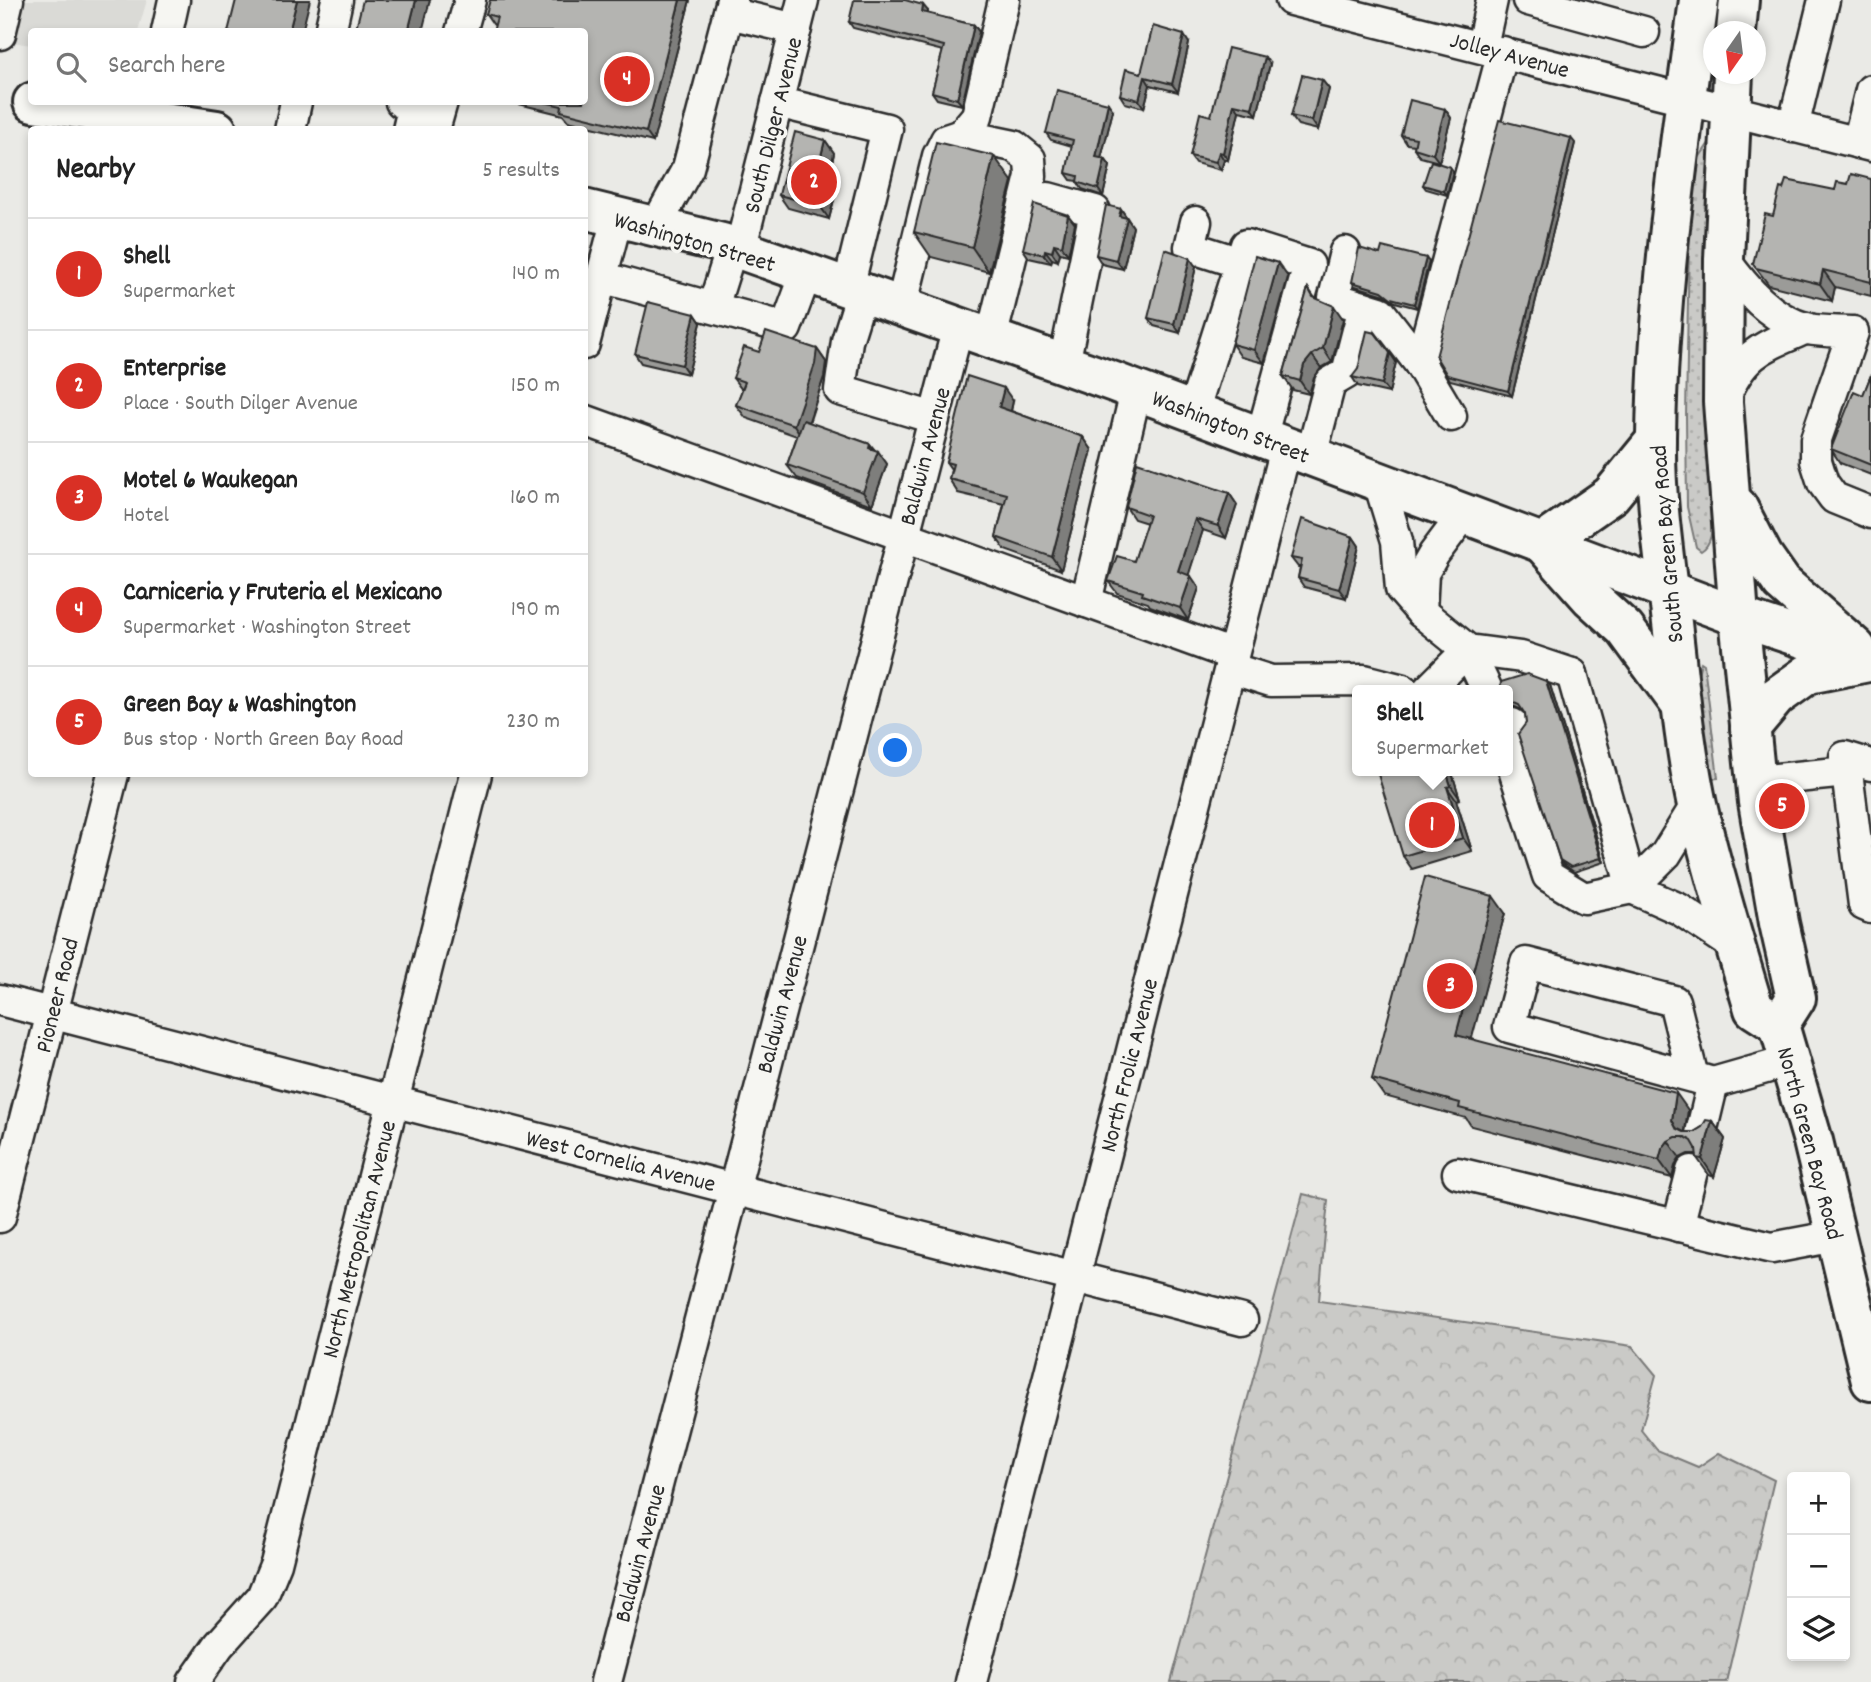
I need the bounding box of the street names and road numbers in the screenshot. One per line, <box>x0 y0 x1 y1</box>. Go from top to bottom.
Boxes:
street label: Jolley Avenue <box>1446 25 1573 89</box>
street label: South Dilger Avenue <box>737 34 813 217</box>
street label: Washington Street <box>609 205 779 283</box>
street label: Washington Street <box>1146 383 1314 475</box>
street label: Baldwin Avenue <box>892 384 962 530</box>
street label: South Green Bay Road <box>1643 443 1695 644</box>
street label: Baldwin Avenue <box>749 932 819 1078</box>
street label: Pioneer Road <box>28 935 90 1057</box>
street label: North Frolic Avenue <box>1093 975 1169 1156</box>
street label: North Green Bay Road <box>1766 1044 1850 1244</box>
street label: North Metropolitan Avenue <box>315 1117 407 1362</box>
street label: West Cornelia Avenue <box>522 1123 719 1203</box>
street label: Baldwin Avenue <box>607 1481 677 1627</box>

